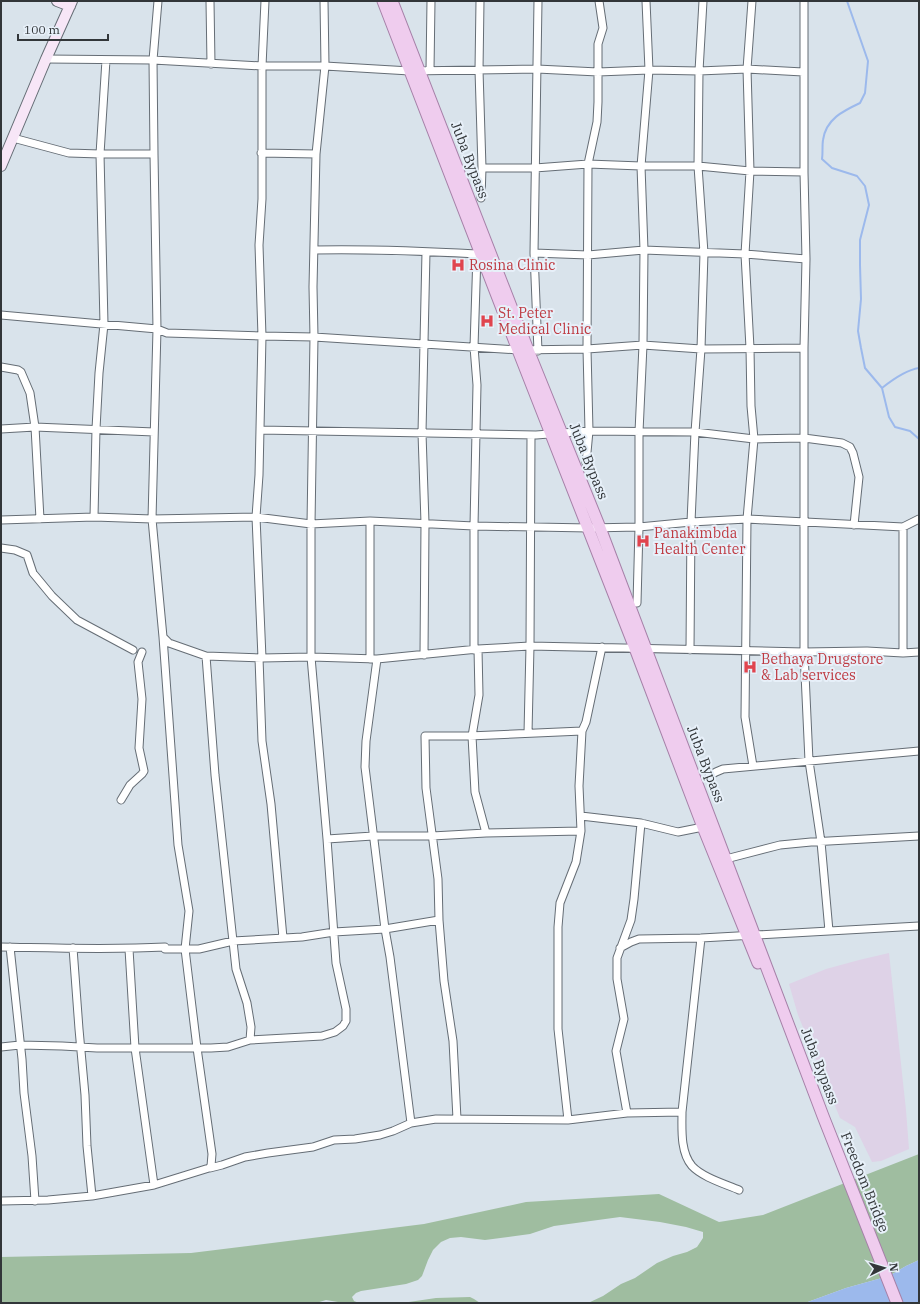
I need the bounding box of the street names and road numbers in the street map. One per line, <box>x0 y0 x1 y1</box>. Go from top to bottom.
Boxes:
street label: Juba Bypass <box>447 119 493 201</box>
street label: Juba Bypass <box>565 420 613 502</box>
street label: Juba Bypass <box>683 723 729 805</box>
street label: Juba Bypass <box>797 1025 843 1107</box>
street label: Freedom Bridge <box>837 1129 893 1235</box>

